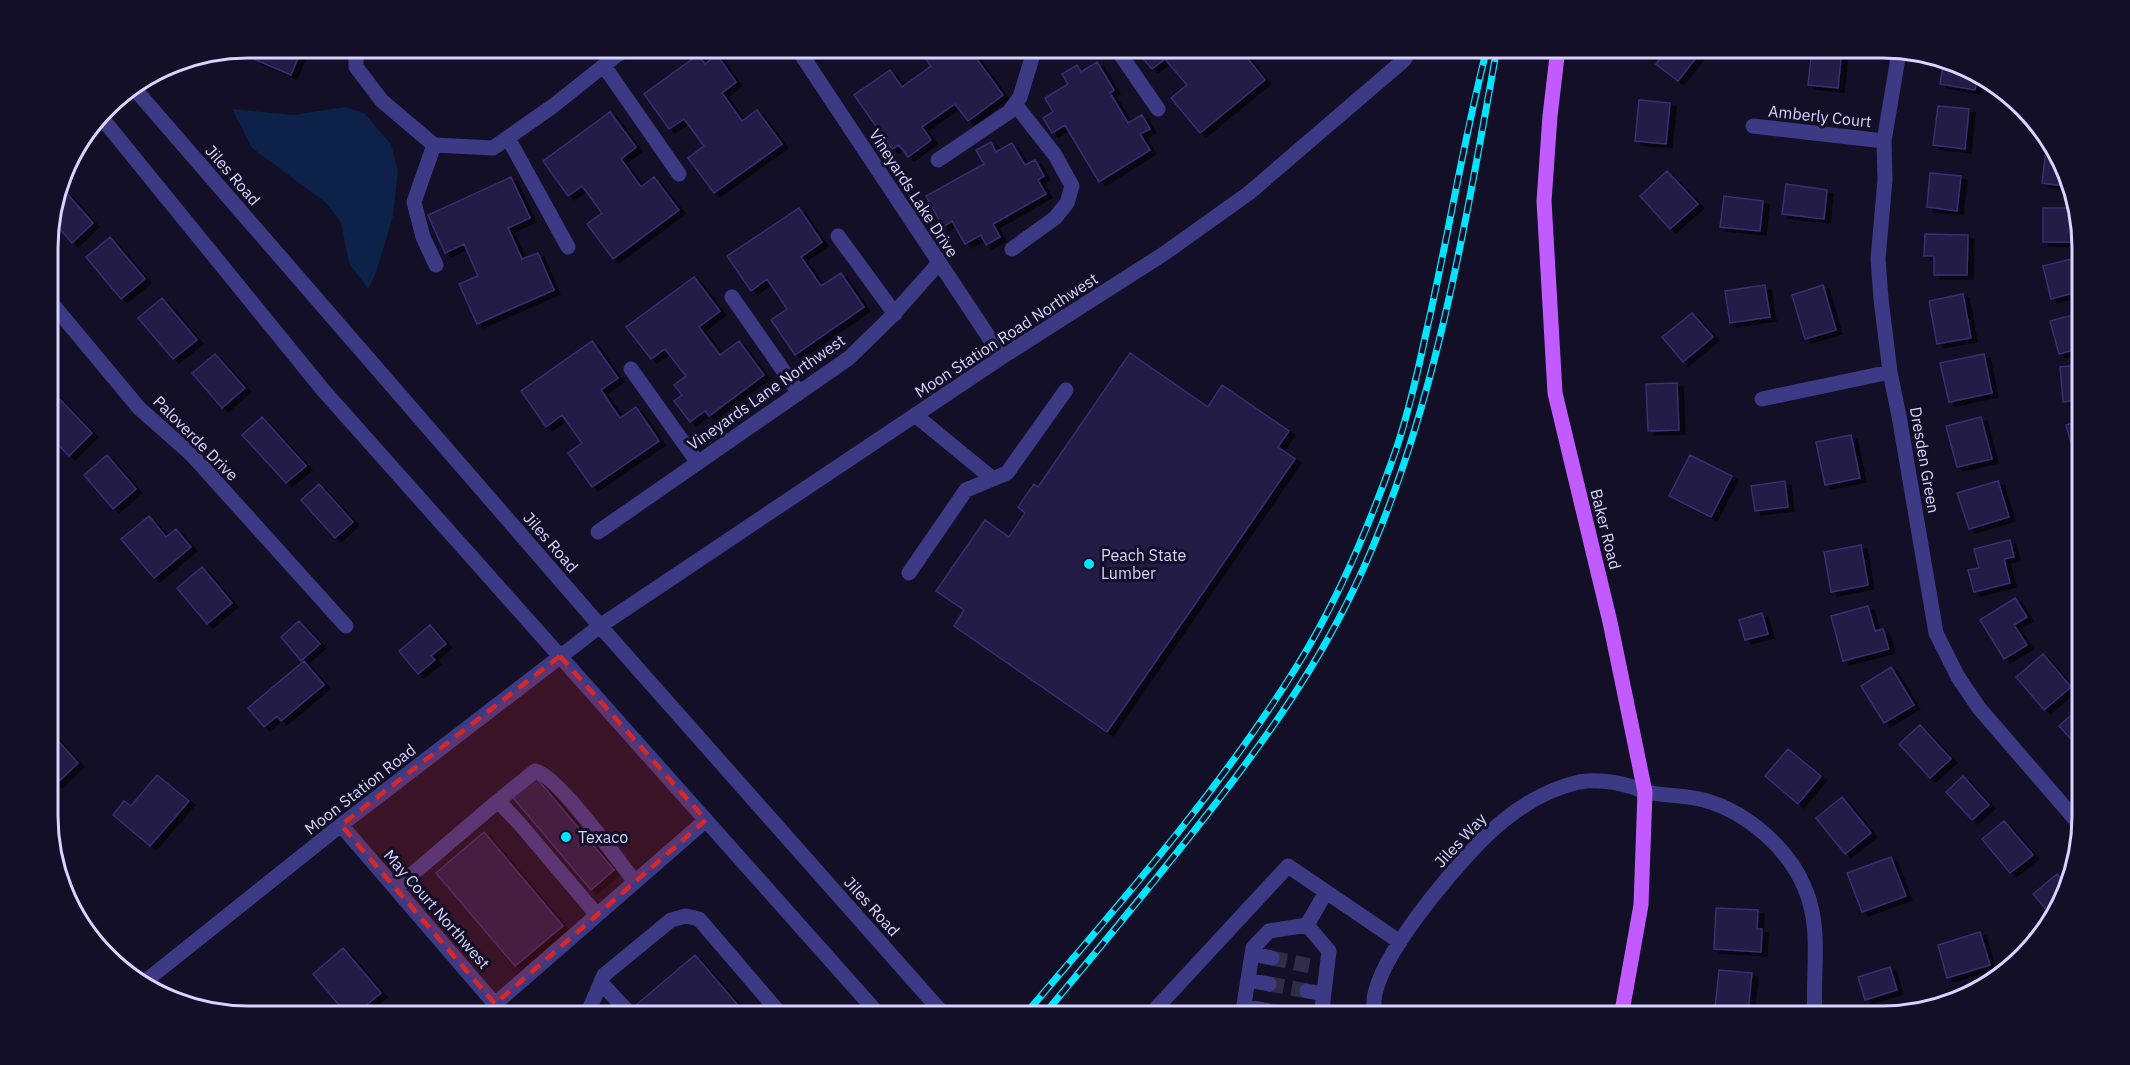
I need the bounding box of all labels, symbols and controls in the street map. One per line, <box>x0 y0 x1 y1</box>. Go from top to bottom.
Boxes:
street label: Amberly Court <box>1767 101 1873 131</box>
street label: Vineyards Lake Drive <box>865 125 963 261</box>
street label: Jiles Road <box>201 141 265 209</box>
street label: Moon Station Road Northwest <box>911 268 1101 402</box>
street label: Vineyards Lane Northwest <box>683 330 849 454</box>
street label: Paloverde Drive <box>149 391 243 485</box>
street label: Dresden Green <box>1906 405 1944 515</box>
street label: Baker Road <box>1586 487 1626 571</box>
street label: Jiles Road <box>519 508 583 576</box>
place label: Peach State Lumber <box>1101 545 1187 583</box>
marker: Peach State Lumber <box>1082 557 1096 571</box>
street label: Moon Station Road <box>300 739 420 839</box>
street label: Jiles Way <box>1430 809 1490 871</box>
place label: Texaco <box>578 827 628 847</box>
marker: Texaco <box>559 830 573 844</box>
street label: May Court Northwest <box>380 845 494 973</box>
street label: Jiles Road <box>840 872 904 940</box>

